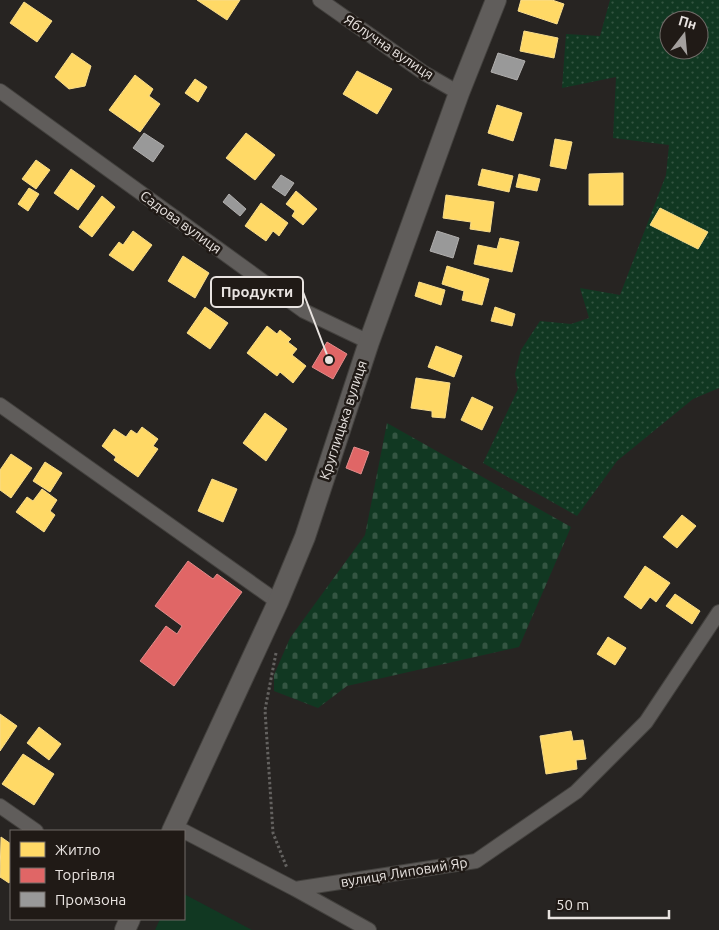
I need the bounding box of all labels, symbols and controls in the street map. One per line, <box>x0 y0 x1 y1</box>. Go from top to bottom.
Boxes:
north arrow <box>659 10 709 60</box>
street label: Яблучна вулиця <box>341 11 437 83</box>
text: Пн <box>677 12 699 33</box>
street label: Садова вулиця <box>137 187 225 257</box>
callout: Продукти <box>211 277 303 307</box>
text: Продукти <box>221 283 293 300</box>
street label: Круглицька вулиця <box>316 358 370 482</box>
legend <box>10 830 185 920</box>
text: Житло <box>55 841 101 858</box>
street label: вулиця Липовий Яр <box>339 854 469 890</box>
text: Торгівля <box>55 866 115 883</box>
scale bar <box>549 888 669 920</box>
text: Промзона <box>55 891 126 908</box>
text: 50 m <box>556 896 589 913</box>

